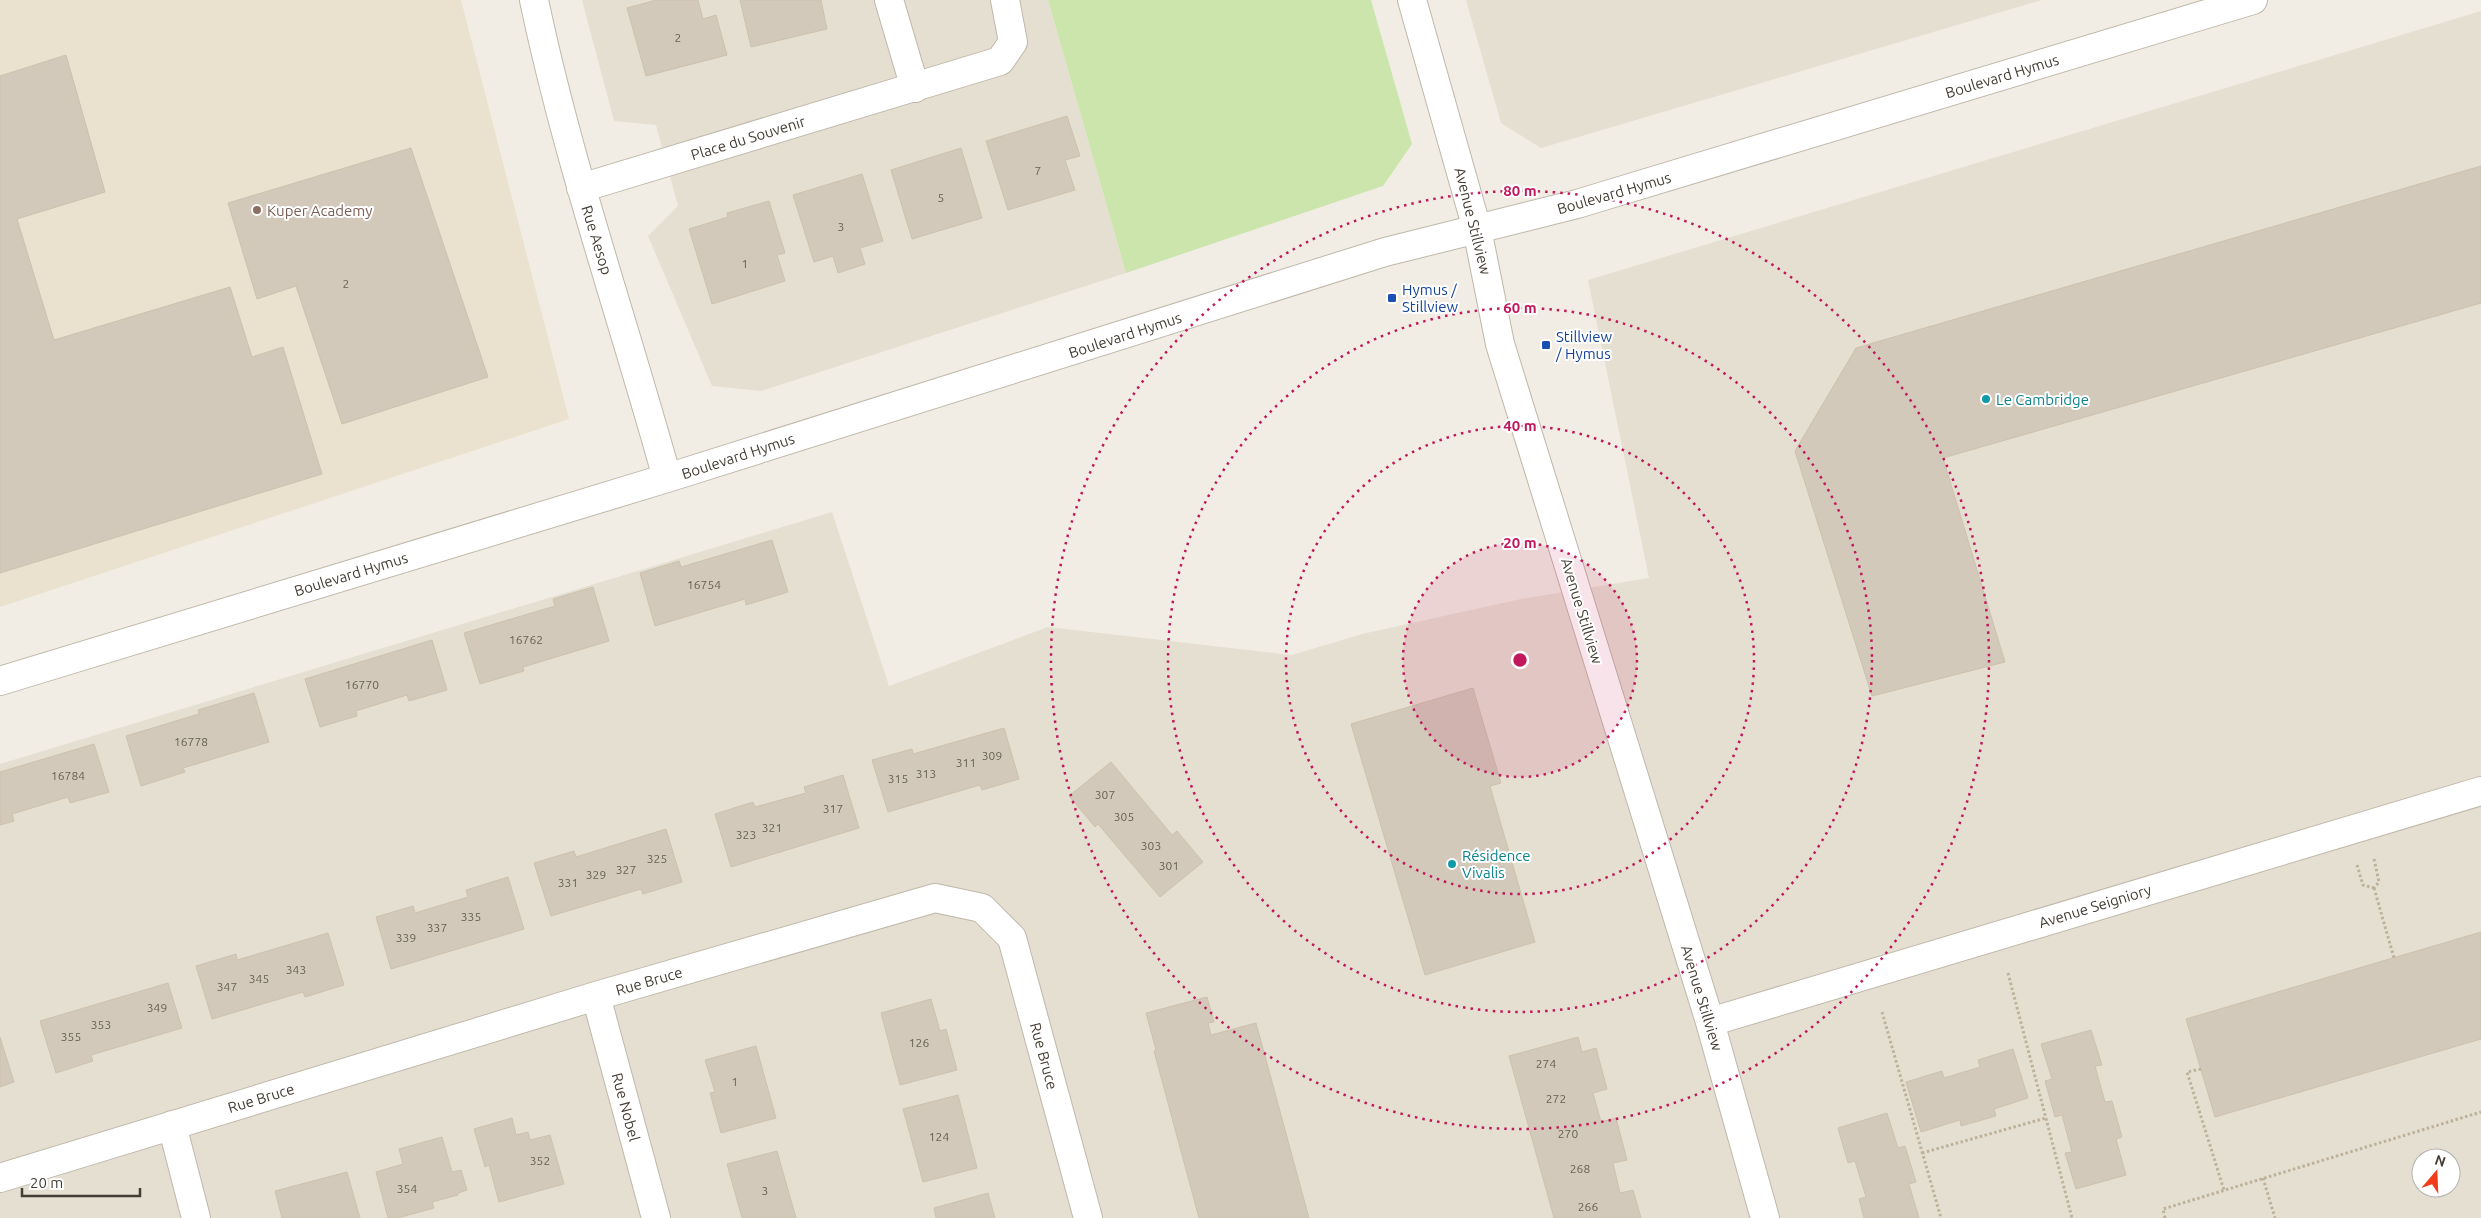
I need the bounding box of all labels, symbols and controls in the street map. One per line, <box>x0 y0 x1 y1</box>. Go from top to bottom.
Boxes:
house number: 2 <box>675 31 681 44</box>
street label: Boulevard Hymus <box>1943 51 2061 101</box>
street label: Place du Souvenir <box>689 112 808 163</box>
house number: 7 <box>1035 164 1041 177</box>
street label: Avenue Stillview <box>1451 166 1495 277</box>
street label: Boulevard Hymus <box>1555 169 1673 217</box>
text: 80 m <box>1503 182 1537 199</box>
house number: 5 <box>938 191 944 204</box>
place label: Kuper Academy <box>267 202 372 219</box>
street label: Rue Aesop <box>578 203 616 277</box>
marker: Kuper Academy <box>251 204 263 216</box>
house number: 3 <box>838 220 844 233</box>
house number: 1 <box>742 257 748 270</box>
house number: 2 <box>343 277 349 290</box>
place label: Hymus / Stillview <box>1402 281 1458 315</box>
marker: Hymus / Stillview <box>1386 292 1398 304</box>
text: 60 m <box>1503 299 1537 316</box>
street label: Boulevard Hymus <box>1066 309 1184 361</box>
place label: Stillview / Hymus <box>1555 328 1612 362</box>
marker: Stillview / Hymus <box>1540 339 1552 351</box>
place label: Le Cambridge <box>1996 391 2089 408</box>
marker: Le Cambridge <box>1980 393 1992 405</box>
text: 40 m <box>1503 417 1537 434</box>
street label: Boulevard Hymus <box>679 430 797 482</box>
text: 20 m <box>1503 534 1537 551</box>
street label: Boulevard Hymus <box>292 549 410 599</box>
street label: Avenue Stillview <box>1558 556 1606 666</box>
house number: 16754 <box>687 578 721 591</box>
house number: 16762 <box>509 633 543 646</box>
centre of rings <box>1511 651 1529 669</box>
house number: 16770 <box>345 678 379 691</box>
house number: 16778 <box>174 735 208 748</box>
house number: 309 <box>982 749 1002 762</box>
house number: 311 <box>956 756 976 769</box>
house number: 313 <box>916 767 936 780</box>
house number: 16784 <box>51 769 85 782</box>
house number: 315 <box>888 772 908 785</box>
house number: 307 <box>1095 788 1115 801</box>
house number: 317 <box>823 802 843 815</box>
house number: 305 <box>1114 810 1134 823</box>
house number: 321 <box>762 821 782 834</box>
house number: 323 <box>736 828 756 841</box>
house number: 303 <box>1141 839 1161 852</box>
place label: Résidence Vivalis <box>1462 847 1531 881</box>
house number: 325 <box>647 852 667 865</box>
marker: Résidence Vivalis <box>1446 858 1458 870</box>
house number: 301 <box>1159 859 1179 872</box>
house number: 327 <box>616 863 636 876</box>
house number: 329 <box>586 868 606 881</box>
house number: 331 <box>558 876 578 889</box>
street label: Avenue Seigniory <box>2037 881 2153 931</box>
house number: 335 <box>461 910 481 923</box>
house number: 337 <box>427 921 447 934</box>
house number: 339 <box>396 931 416 944</box>
street label: Avenue Stillview <box>1678 943 1726 1053</box>
house number: 343 <box>286 963 306 976</box>
street label: Rue Bruce <box>614 963 684 999</box>
house number: 345 <box>249 972 269 985</box>
house number: 347 <box>217 980 237 993</box>
house number: 349 <box>147 1001 167 1014</box>
house number: 353 <box>91 1018 111 1031</box>
street label: Rue Bruce <box>1027 1021 1061 1091</box>
house number: 355 <box>61 1030 81 1043</box>
house number: 126 <box>909 1036 929 1049</box>
house number: 274 <box>1536 1057 1556 1070</box>
street label: Rue Nobel <box>609 1071 643 1143</box>
house number: 1 <box>732 1075 738 1088</box>
street label: Rue Bruce <box>226 1080 296 1116</box>
house number: 272 <box>1546 1092 1566 1105</box>
house number: 270 <box>1558 1127 1578 1140</box>
house number: 124 <box>929 1130 949 1143</box>
north arrow <box>2411 1148 2461 1198</box>
text: N <box>2433 1151 2448 1170</box>
house number: 352 <box>530 1154 550 1167</box>
house number: 268 <box>1570 1162 1590 1175</box>
scale bar <box>22 1166 140 1198</box>
text: 20 m <box>30 1174 63 1191</box>
house number: 354 <box>397 1182 417 1195</box>
house number: 3 <box>762 1184 768 1197</box>
house number: 266 <box>1578 1200 1598 1213</box>

